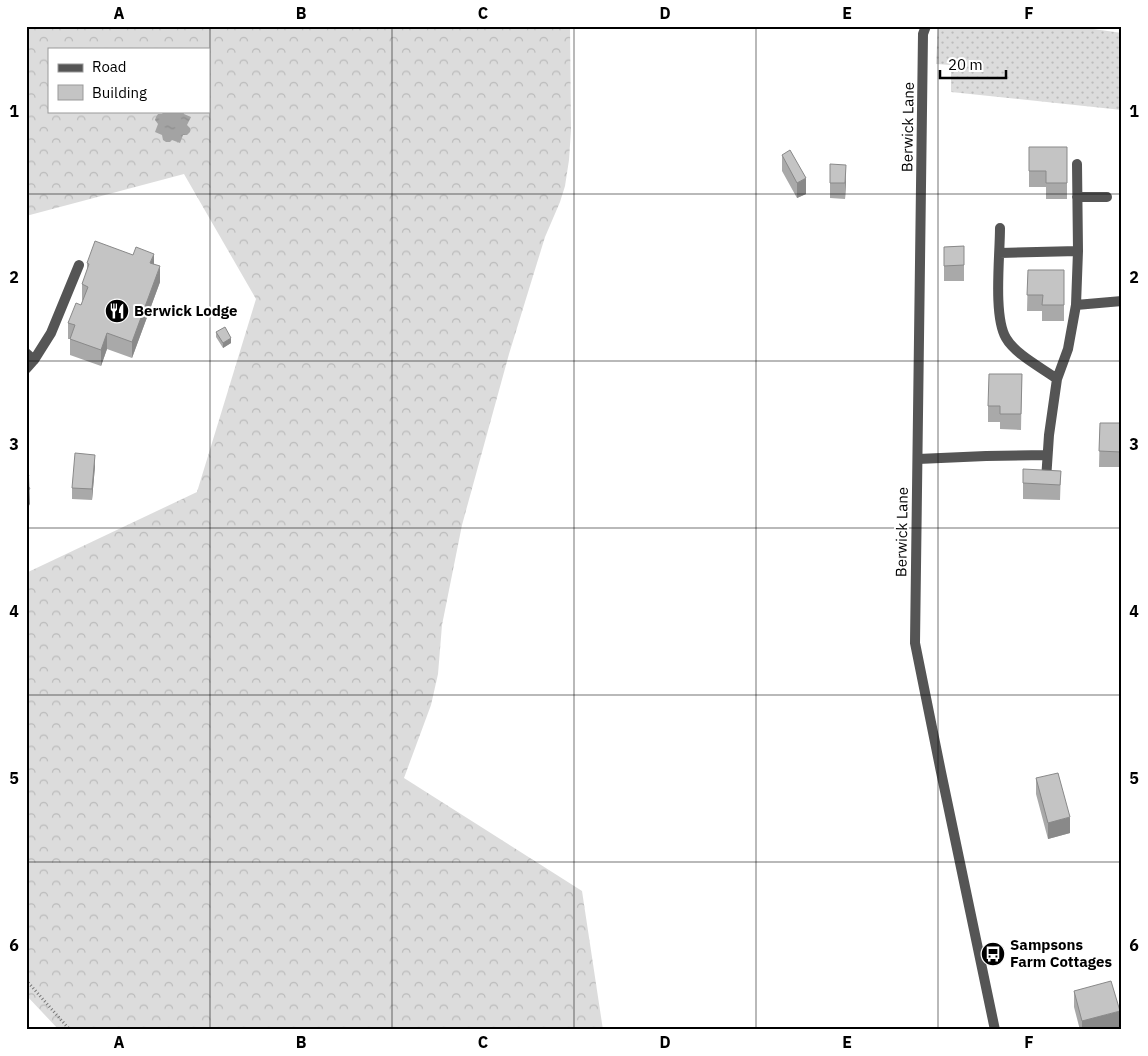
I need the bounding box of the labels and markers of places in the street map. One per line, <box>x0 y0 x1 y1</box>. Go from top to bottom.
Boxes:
restaurant icon: Berwick Lodge <box>104 298 130 324</box>
place label: Berwick Lodge <box>134 301 237 320</box>
place label: Sampsons Farm Cottages <box>1010 935 1112 971</box>
bus stop icon: Sampsons Farm Cottages <box>980 941 1006 967</box>

